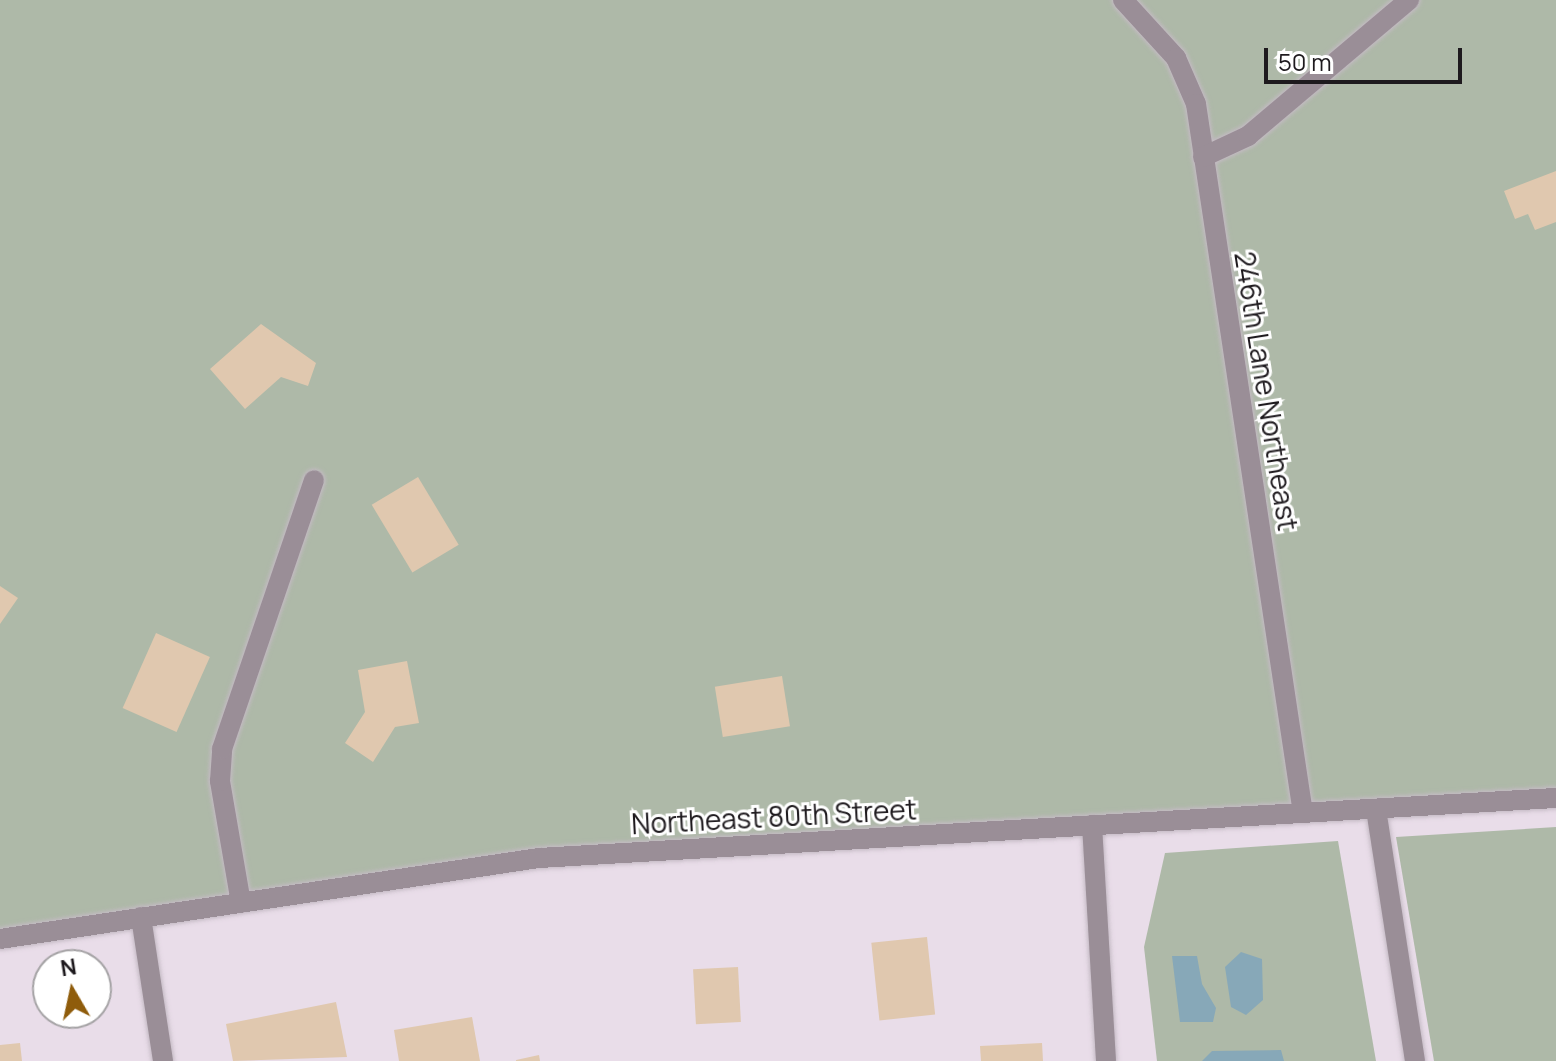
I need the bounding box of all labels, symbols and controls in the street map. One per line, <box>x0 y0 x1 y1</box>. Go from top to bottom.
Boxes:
scale bar <box>1268 32 1466 82</box>
text: 50 m <box>1278 45 1332 78</box>
street label: 246th Lane Northeast <box>1228 249 1306 533</box>
street label: Northeast 80th Street <box>630 792 918 840</box>
north arrow <box>32 949 112 1029</box>
text: N <box>58 951 79 983</box>

